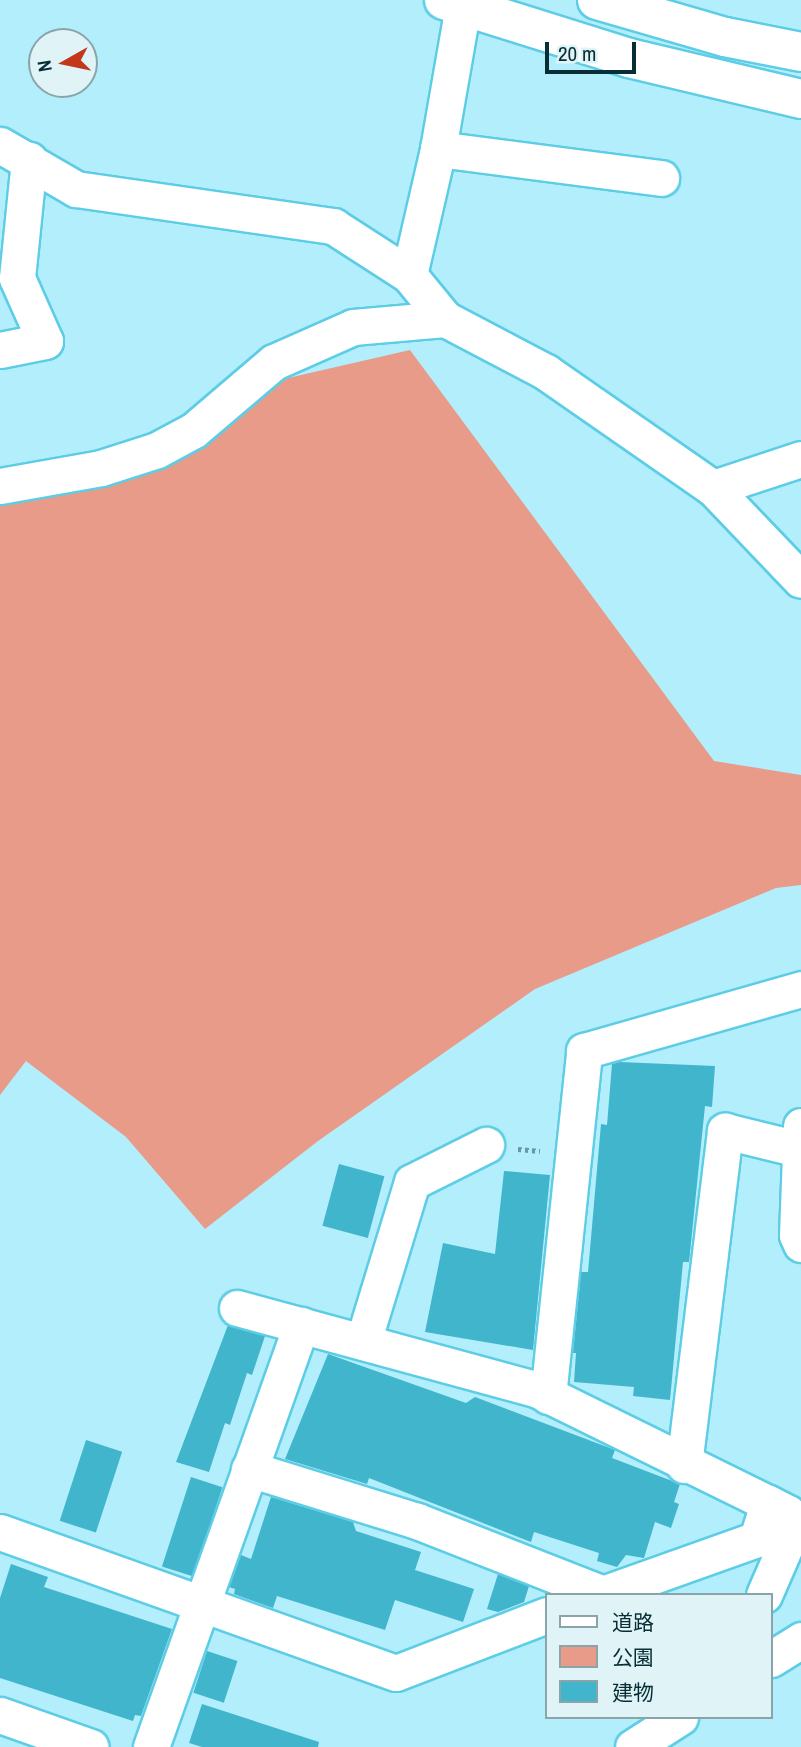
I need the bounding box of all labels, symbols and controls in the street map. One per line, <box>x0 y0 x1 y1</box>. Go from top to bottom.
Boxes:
north arrow <box>28 28 98 98</box>
scale bar <box>549 28 640 72</box>
text: 20 m <box>558 39 596 68</box>
text: N <box>31 58 58 74</box>
legend <box>546 1593 773 1719</box>
text: 道路 <box>612 1608 654 1637</box>
text: 公園 <box>612 1643 654 1672</box>
text: 建物 <box>612 1678 654 1707</box>

